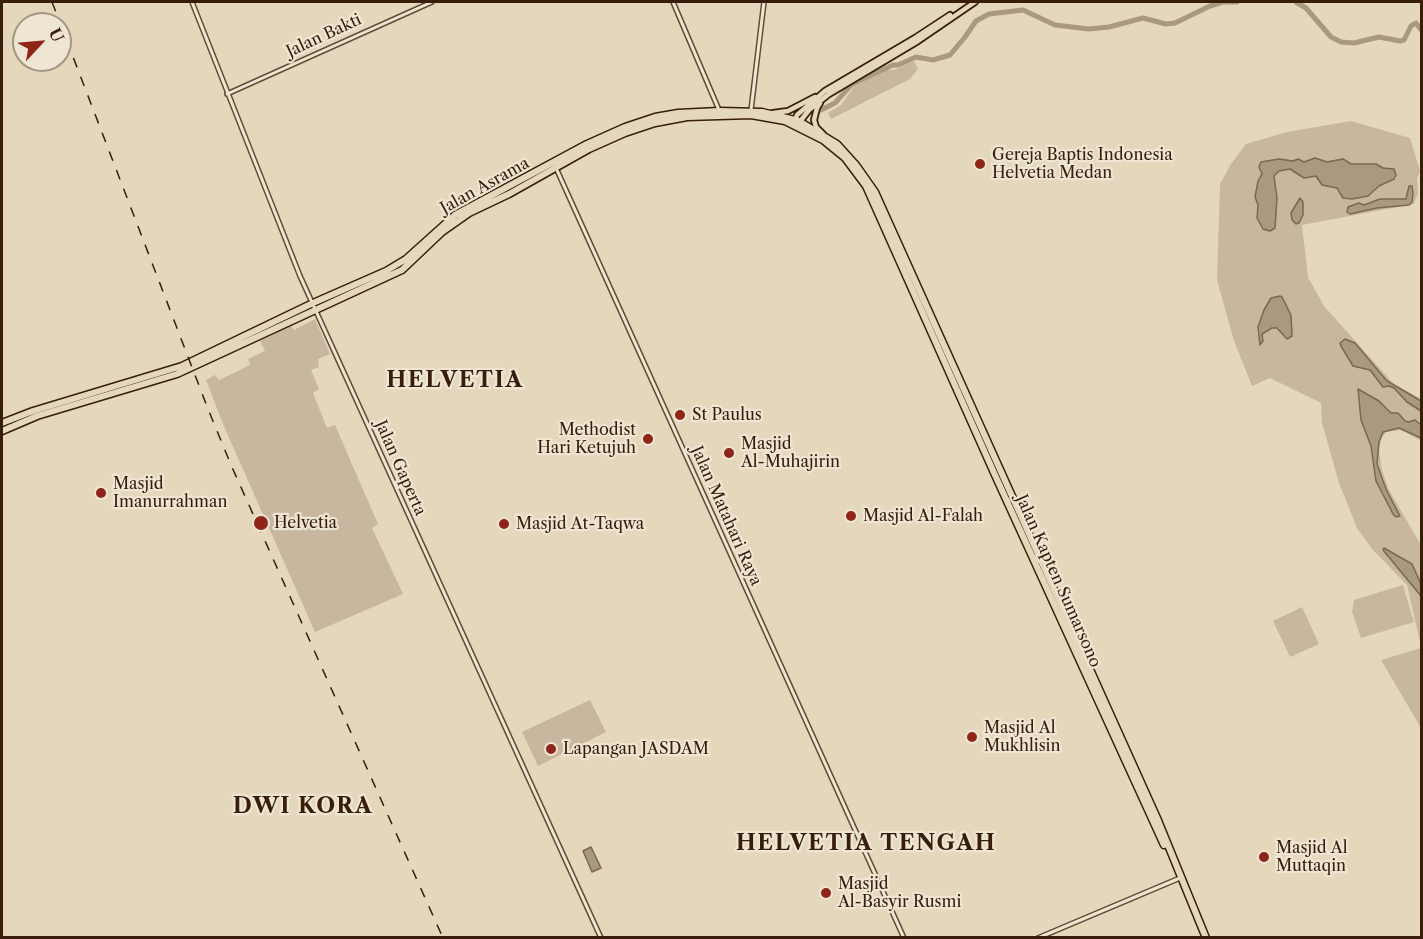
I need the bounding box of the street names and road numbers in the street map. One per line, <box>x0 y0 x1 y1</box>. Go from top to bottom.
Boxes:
street label: Jalan Bakti <box>283 10 365 62</box>
street label: Jalan Asrama <box>437 154 533 218</box>
street label: Jalan Gaperta <box>370 417 430 519</box>
street label: Jalan Matahari Raya <box>687 443 765 589</box>
street label: Jalan Kapten Sumarsono <box>1011 492 1105 670</box>

